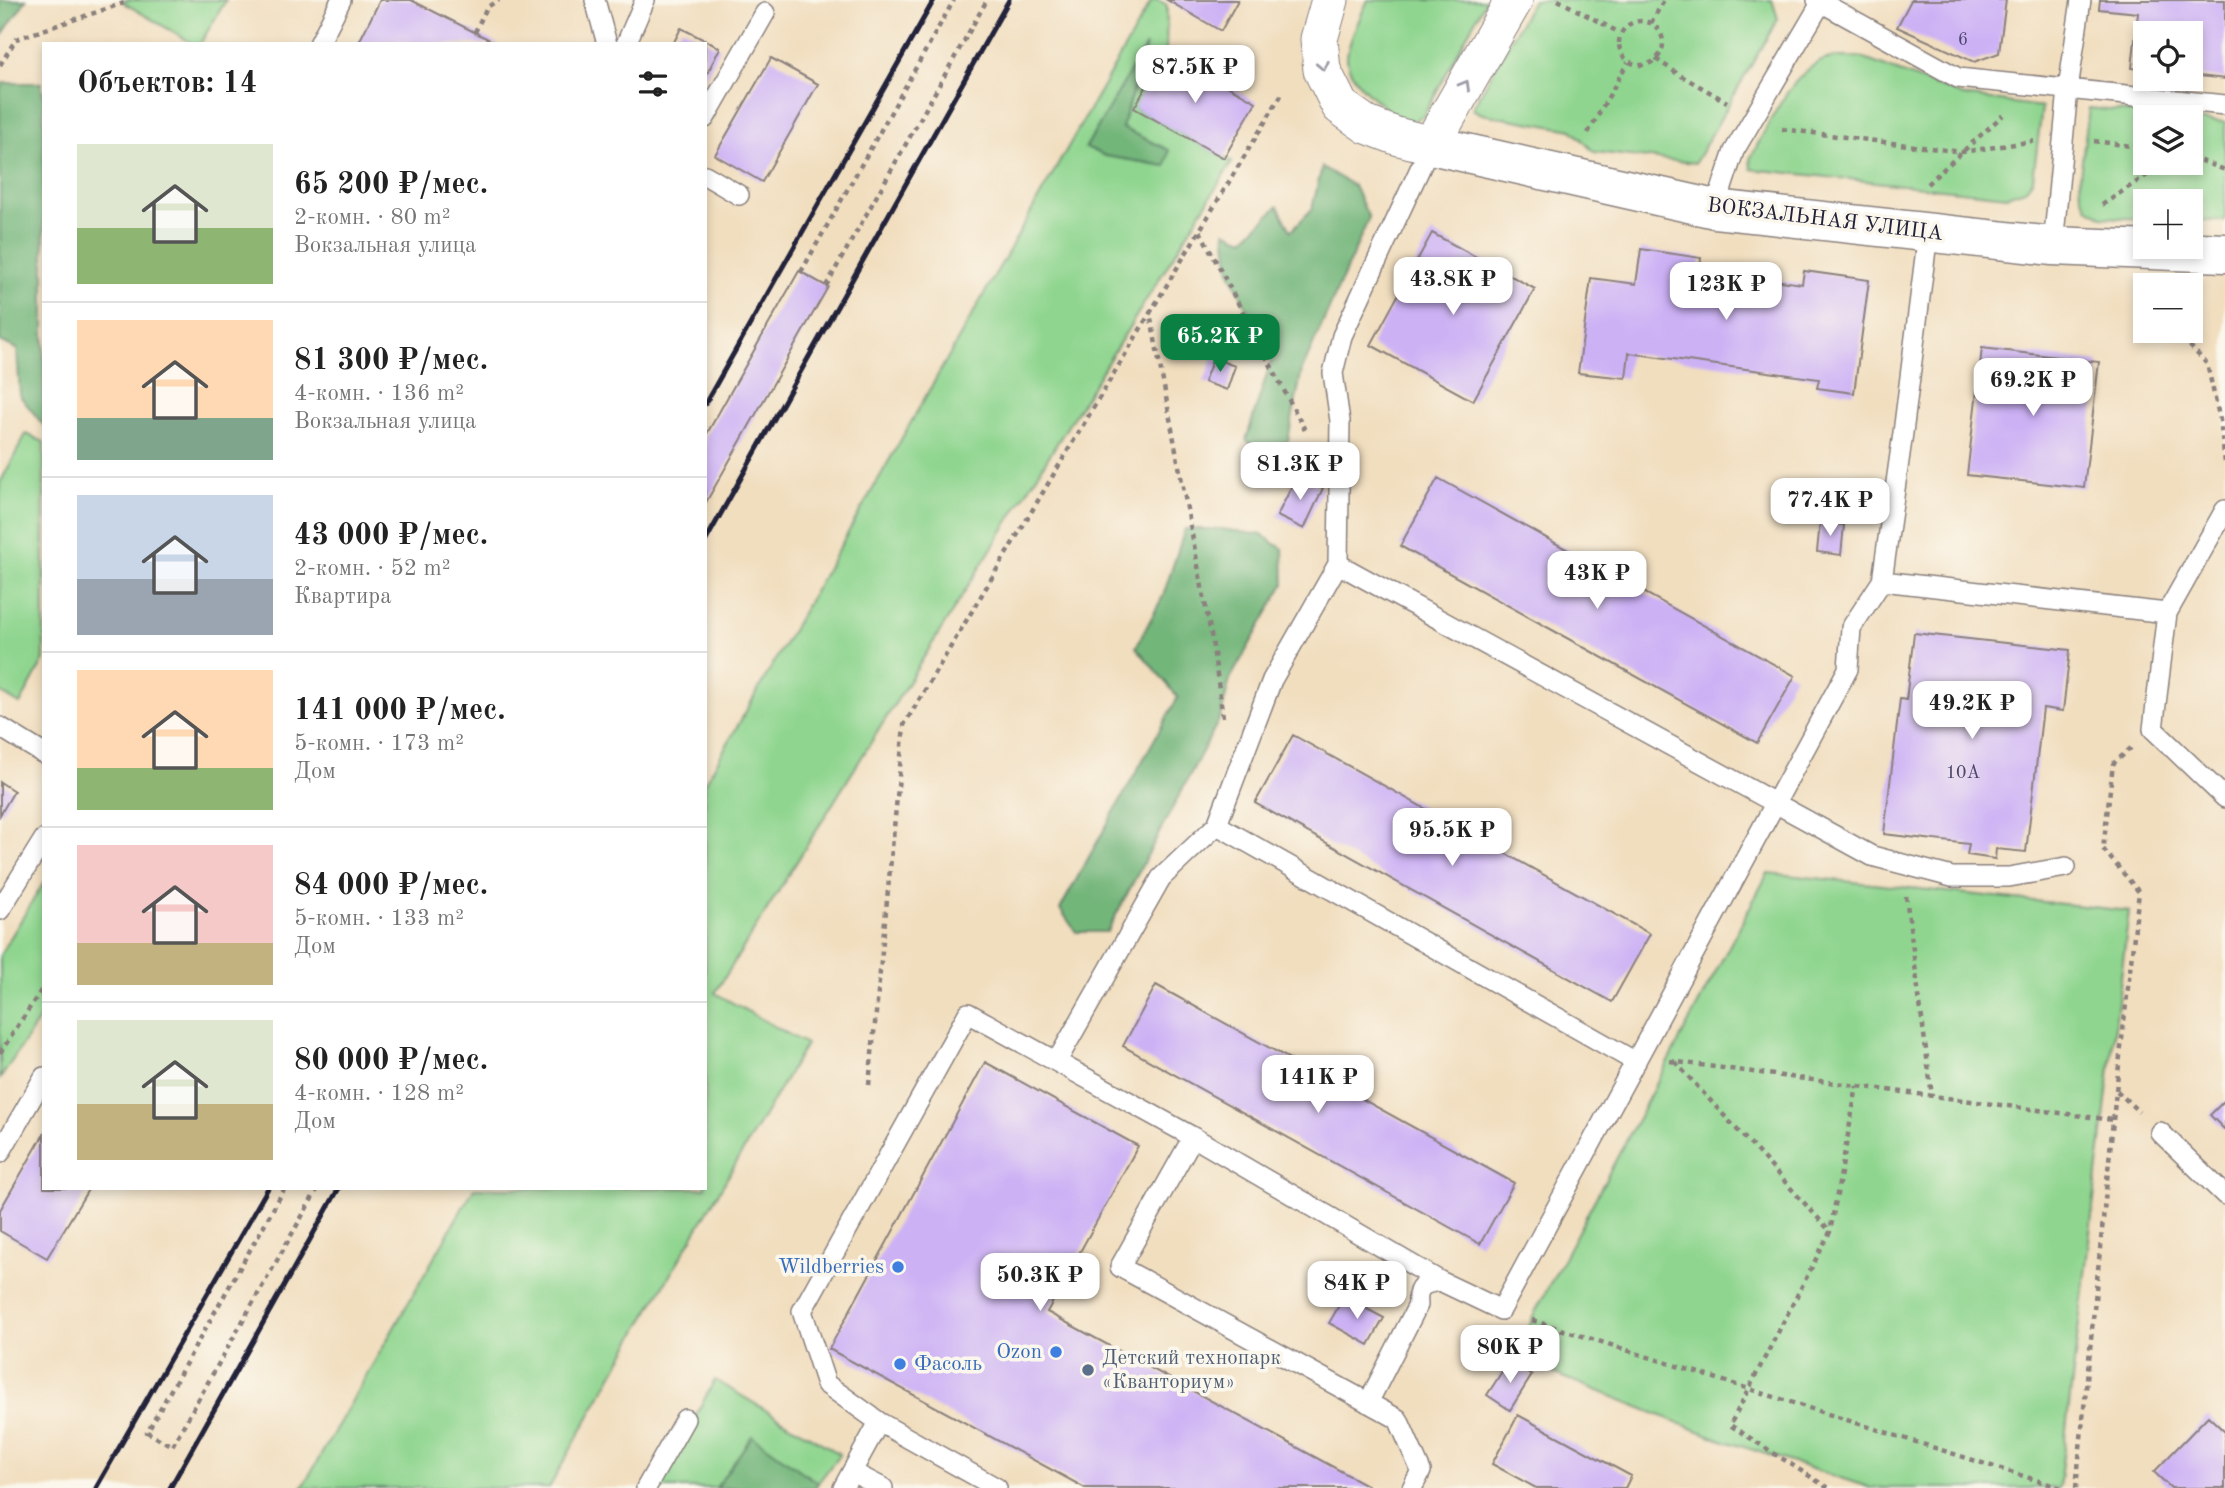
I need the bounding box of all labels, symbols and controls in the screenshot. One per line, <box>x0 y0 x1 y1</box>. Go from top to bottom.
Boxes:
map controls <box>2133 21 2203 343</box>
button: locate <box>2133 21 2203 91</box>
house number: 6 <box>1958 31 1968 49</box>
pin: 87.5K ₽ <box>1130 46 1260 105</box>
text: 87.5K ₽ <box>1152 56 1238 79</box>
one-way arrow <box>1315 61 1330 72</box>
icon: filters <box>634 65 672 103</box>
text: Объектов: 14 <box>77 69 257 99</box>
one-way arrow <box>1457 80 1470 93</box>
button: layers <box>2133 105 2203 175</box>
text: 65 200 ₽/мес. <box>294 170 488 200</box>
icon: home <box>133 172 217 256</box>
button: + <box>2133 189 2203 259</box>
street label: ВОКЗАЛЬНАЯ УЛИЦА <box>1706 195 1944 245</box>
text: 2-комн. · 80 m² <box>294 206 451 229</box>
text: Вокзальная улица <box>294 234 476 257</box>
pin: 43.8K ₽ <box>1388 258 1518 317</box>
pin: 123K ₽ <box>1669 262 1783 322</box>
text: 43.8K ₽ <box>1410 268 1496 291</box>
text: 123K ₽ <box>1686 273 1766 296</box>
button: − <box>2133 273 2203 343</box>
pin: 65.2K ₽ <box>1155 314 1285 374</box>
text: 65.2K ₽ <box>1177 325 1263 348</box>
text: 81 300 ₽/мес. <box>294 346 488 376</box>
icon: home <box>133 348 217 432</box>
pin: 69.2K ₽ <box>1968 358 2098 418</box>
text: 69.2K ₽ <box>1990 369 2076 392</box>
text: 4-комн. · 136 m² <box>294 382 464 405</box>
text: Вокзальная улица <box>294 410 476 433</box>
pin: 81.3K ₽ <box>1235 442 1365 502</box>
text: 81.3K ₽ <box>1257 453 1343 476</box>
pin: 77.4K ₽ <box>1765 478 1895 538</box>
text: 77.4K ₽ <box>1787 489 1873 512</box>
text: 43 000 ₽/мес. <box>294 521 488 551</box>
icon: home <box>133 523 217 607</box>
pin: 43K ₽ <box>1548 552 1646 611</box>
text: 2-комн. · 52 m² <box>294 557 451 580</box>
text: 43K ₽ <box>1564 562 1630 585</box>
text: Квартира <box>294 585 392 608</box>
pin: 49.2K ₽ <box>1907 682 2037 741</box>
text: 49.2K ₽ <box>1929 692 2015 715</box>
text: 141 000 ₽/мес. <box>294 696 506 726</box>
icon: home <box>133 698 217 782</box>
text: 5-комн. · 173 m² <box>294 732 464 755</box>
text: Дом <box>294 760 336 783</box>
house number: 10А <box>1946 764 1981 782</box>
pin: 95.5K ₽ <box>1387 808 1517 868</box>
text: 95.5K ₽ <box>1409 819 1495 842</box>
text: 84 000 ₽/мес. <box>294 871 488 901</box>
icon: home <box>133 873 217 957</box>
text: 5-комн. · 133 m² <box>294 907 464 930</box>
text: Дом <box>294 935 336 958</box>
text: 80 000 ₽/мес. <box>294 1046 488 1076</box>
icon: home <box>133 1048 217 1132</box>
pin: 141K ₽ <box>1261 1056 1375 1115</box>
text: 141K ₽ <box>1278 1066 1358 1089</box>
text: 4-комн. · 128 m² <box>294 1082 464 1105</box>
text: Дом <box>294 1110 336 1133</box>
pin: 50.3K ₽ <box>975 1254 1105 1313</box>
place label: Wildberries <box>778 1257 884 1278</box>
marker: Wildberries <box>890 1259 906 1275</box>
pin: 84K ₽ <box>1308 1262 1406 1321</box>
text: 50.3K ₽ <box>997 1264 1083 1287</box>
text: 84K ₽ <box>1324 1272 1390 1295</box>
pin: 80K ₽ <box>1461 1326 1559 1385</box>
text: 80K ₽ <box>1477 1336 1543 1359</box>
place label: Ozon <box>996 1342 1042 1363</box>
marker: Ozon <box>1048 1344 1064 1360</box>
place label: Детский технопарк «Кванториум» <box>1102 1348 1281 1393</box>
place label: Фасоль <box>914 1354 982 1375</box>
marker: Фасоль <box>892 1356 908 1372</box>
marker: Детский технопарк «Кванториум» <box>1080 1362 1096 1378</box>

